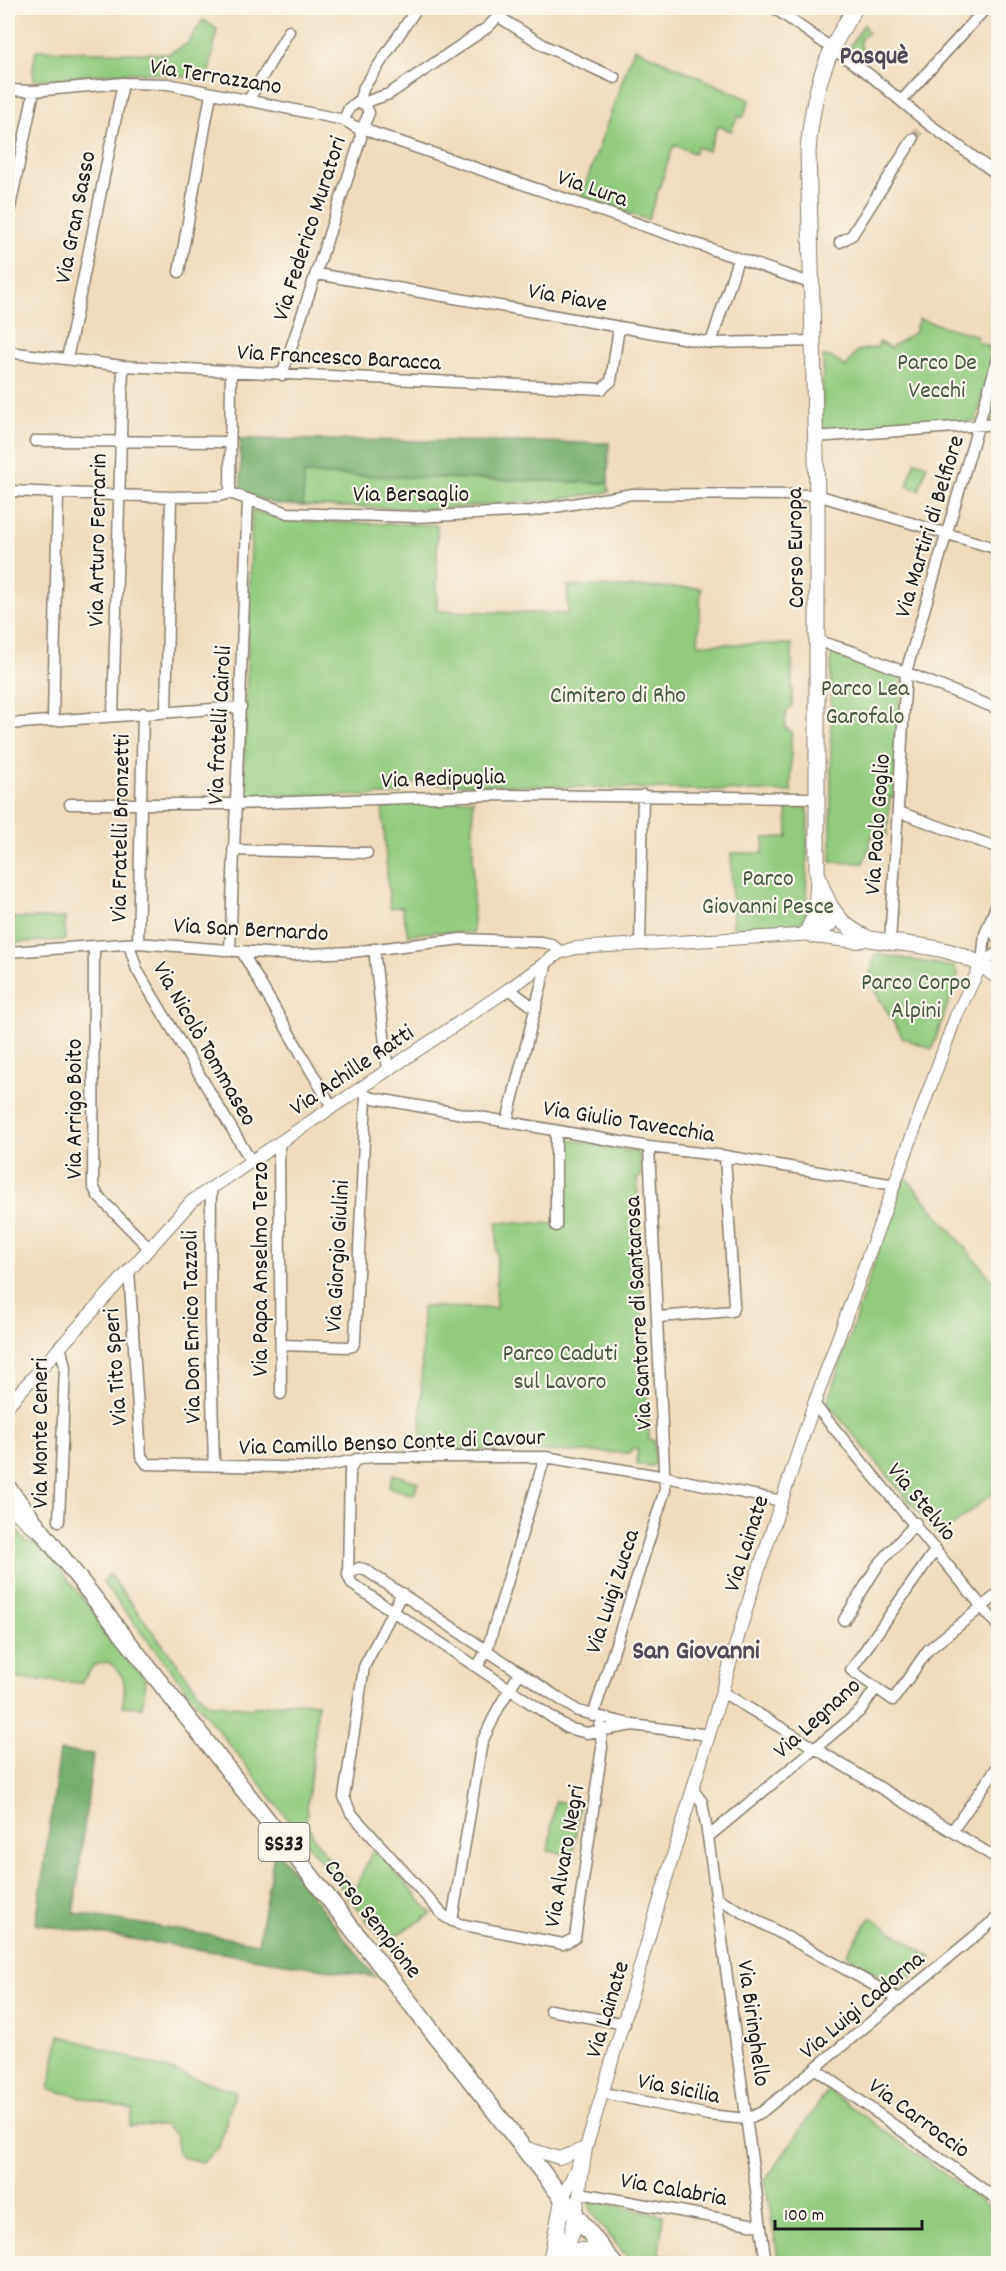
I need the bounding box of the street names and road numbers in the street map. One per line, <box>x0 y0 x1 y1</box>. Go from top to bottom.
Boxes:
street label: Via Terrazzano <box>147 51 284 105</box>
street label: Via Federico Muratori <box>265 132 357 326</box>
street label: Via Gran Sasso <box>47 148 106 287</box>
street label: Via Lura <box>552 162 633 218</box>
street label: Via Piave <box>525 275 610 323</box>
street label: Via Francesco Baracca <box>236 337 442 381</box>
street label: Via Martiri di Belfiore <box>887 432 975 622</box>
street label: Via Arturo Ferrarin <box>80 453 118 627</box>
street label: Via Bersaglio <box>353 479 469 513</box>
street label: Corso Europa <box>779 486 815 609</box>
street label: Via fratelli Cairoli <box>200 645 242 806</box>
street label: Via Fratelli Bronzetti <box>103 734 141 922</box>
street label: Via Paolo Goglio <box>857 752 901 896</box>
street label: Via Redipuglia <box>381 761 506 799</box>
street label: Via San Bernardo <box>172 910 329 952</box>
street label: Via Nicolò Tommaseo <box>142 956 264 1133</box>
street label: Via Achille Ratti <box>284 1017 422 1126</box>
street label: Via Arrigo Boito <box>59 1039 93 1179</box>
street label: Via Giulio Tavecchia <box>540 1093 717 1153</box>
street label: Via Papa Anselmo Terzo <box>245 1162 279 1376</box>
street label: Via Giorgio Giulini <box>318 1179 360 1333</box>
street label: Via Santorre di Santarosa <box>617 1194 663 1431</box>
street label: Via Don Enrico Tazzoli <box>174 1230 212 1424</box>
street label: Via Tito Speri <box>96 1307 138 1426</box>
street label: Via Monte Ceneri <box>25 1358 59 1508</box>
street label: Via Camillo Benso Conte di Cavour <box>238 1422 546 1466</box>
street label: Via Stelvio <box>878 1456 964 1550</box>
street label: Via Lainate <box>716 1491 779 1597</box>
street label: Via Luigi Zucca <box>578 1525 650 1659</box>
street label: Via Legnano <box>767 1671 869 1768</box>
street label: Via Alvaro Negri <box>537 1783 595 1930</box>
road number: SS33 <box>258 1823 310 1861</box>
street label: Corso Sempione <box>314 1853 429 1987</box>
street label: Via Luigi Cadorna <box>793 1943 933 2069</box>
street label: Via Lainate <box>578 1957 640 2063</box>
street label: Via Biringhello <box>726 1958 778 2089</box>
street label: Via Sicilia <box>634 2065 723 2115</box>
street label: Via Carroccio <box>860 2071 976 2168</box>
street label: Via Calabria <box>617 2165 730 2217</box>

